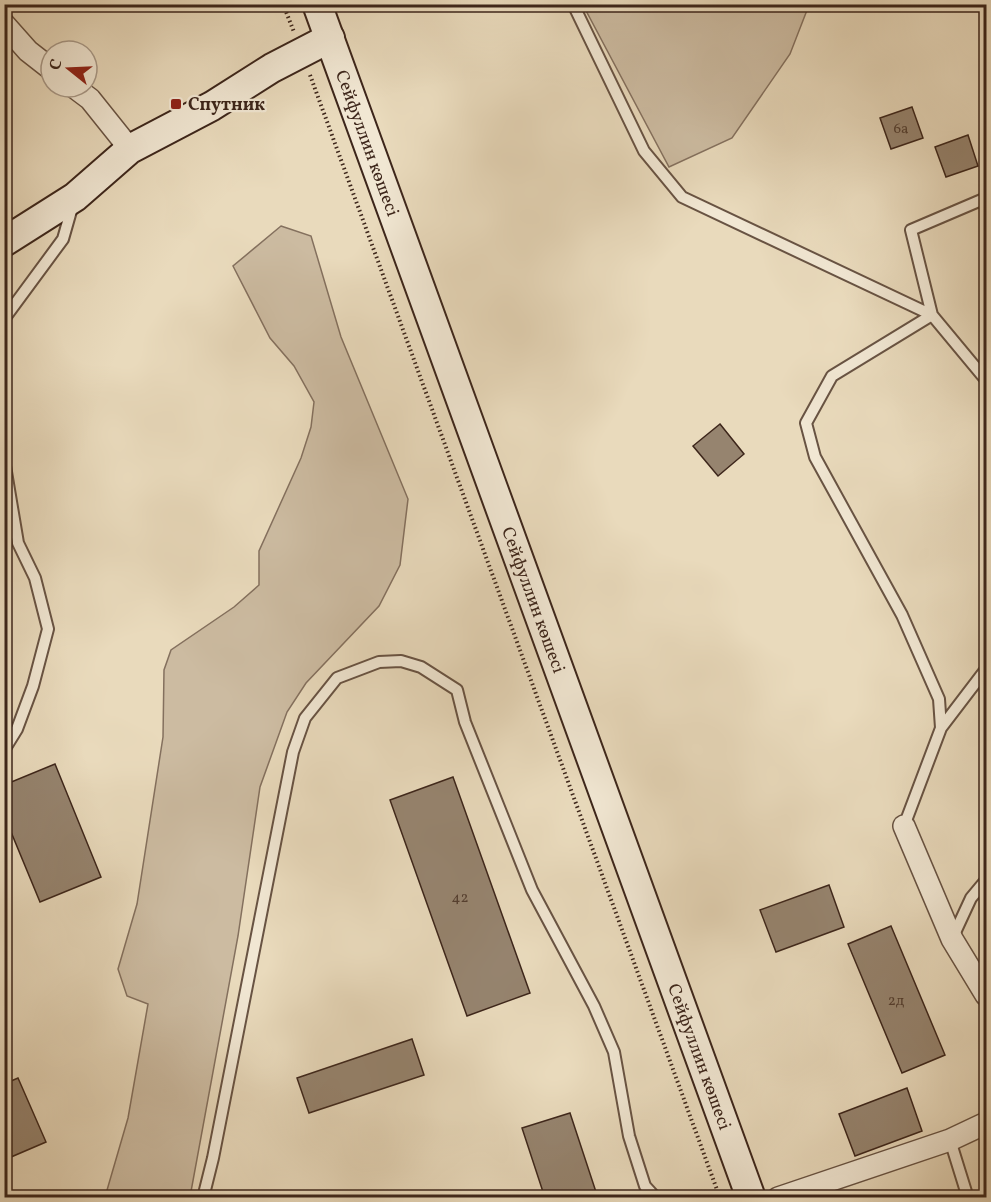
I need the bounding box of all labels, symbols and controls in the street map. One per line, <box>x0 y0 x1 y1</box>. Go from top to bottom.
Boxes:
north arrow <box>39 39 99 99</box>
text: С <box>45 57 69 73</box>
street label: Сейфуллин көшесі <box>328 67 404 220</box>
place label: Спутник <box>188 93 265 118</box>
marker: Спутник <box>169 97 183 111</box>
house number: 6а <box>893 119 909 140</box>
street label: Сейфуллин көшесі <box>494 524 570 677</box>
house number: 42 <box>451 888 469 909</box>
street label: Сейфуллин көшесі <box>660 980 736 1134</box>
house number: 2д <box>888 991 905 1012</box>

